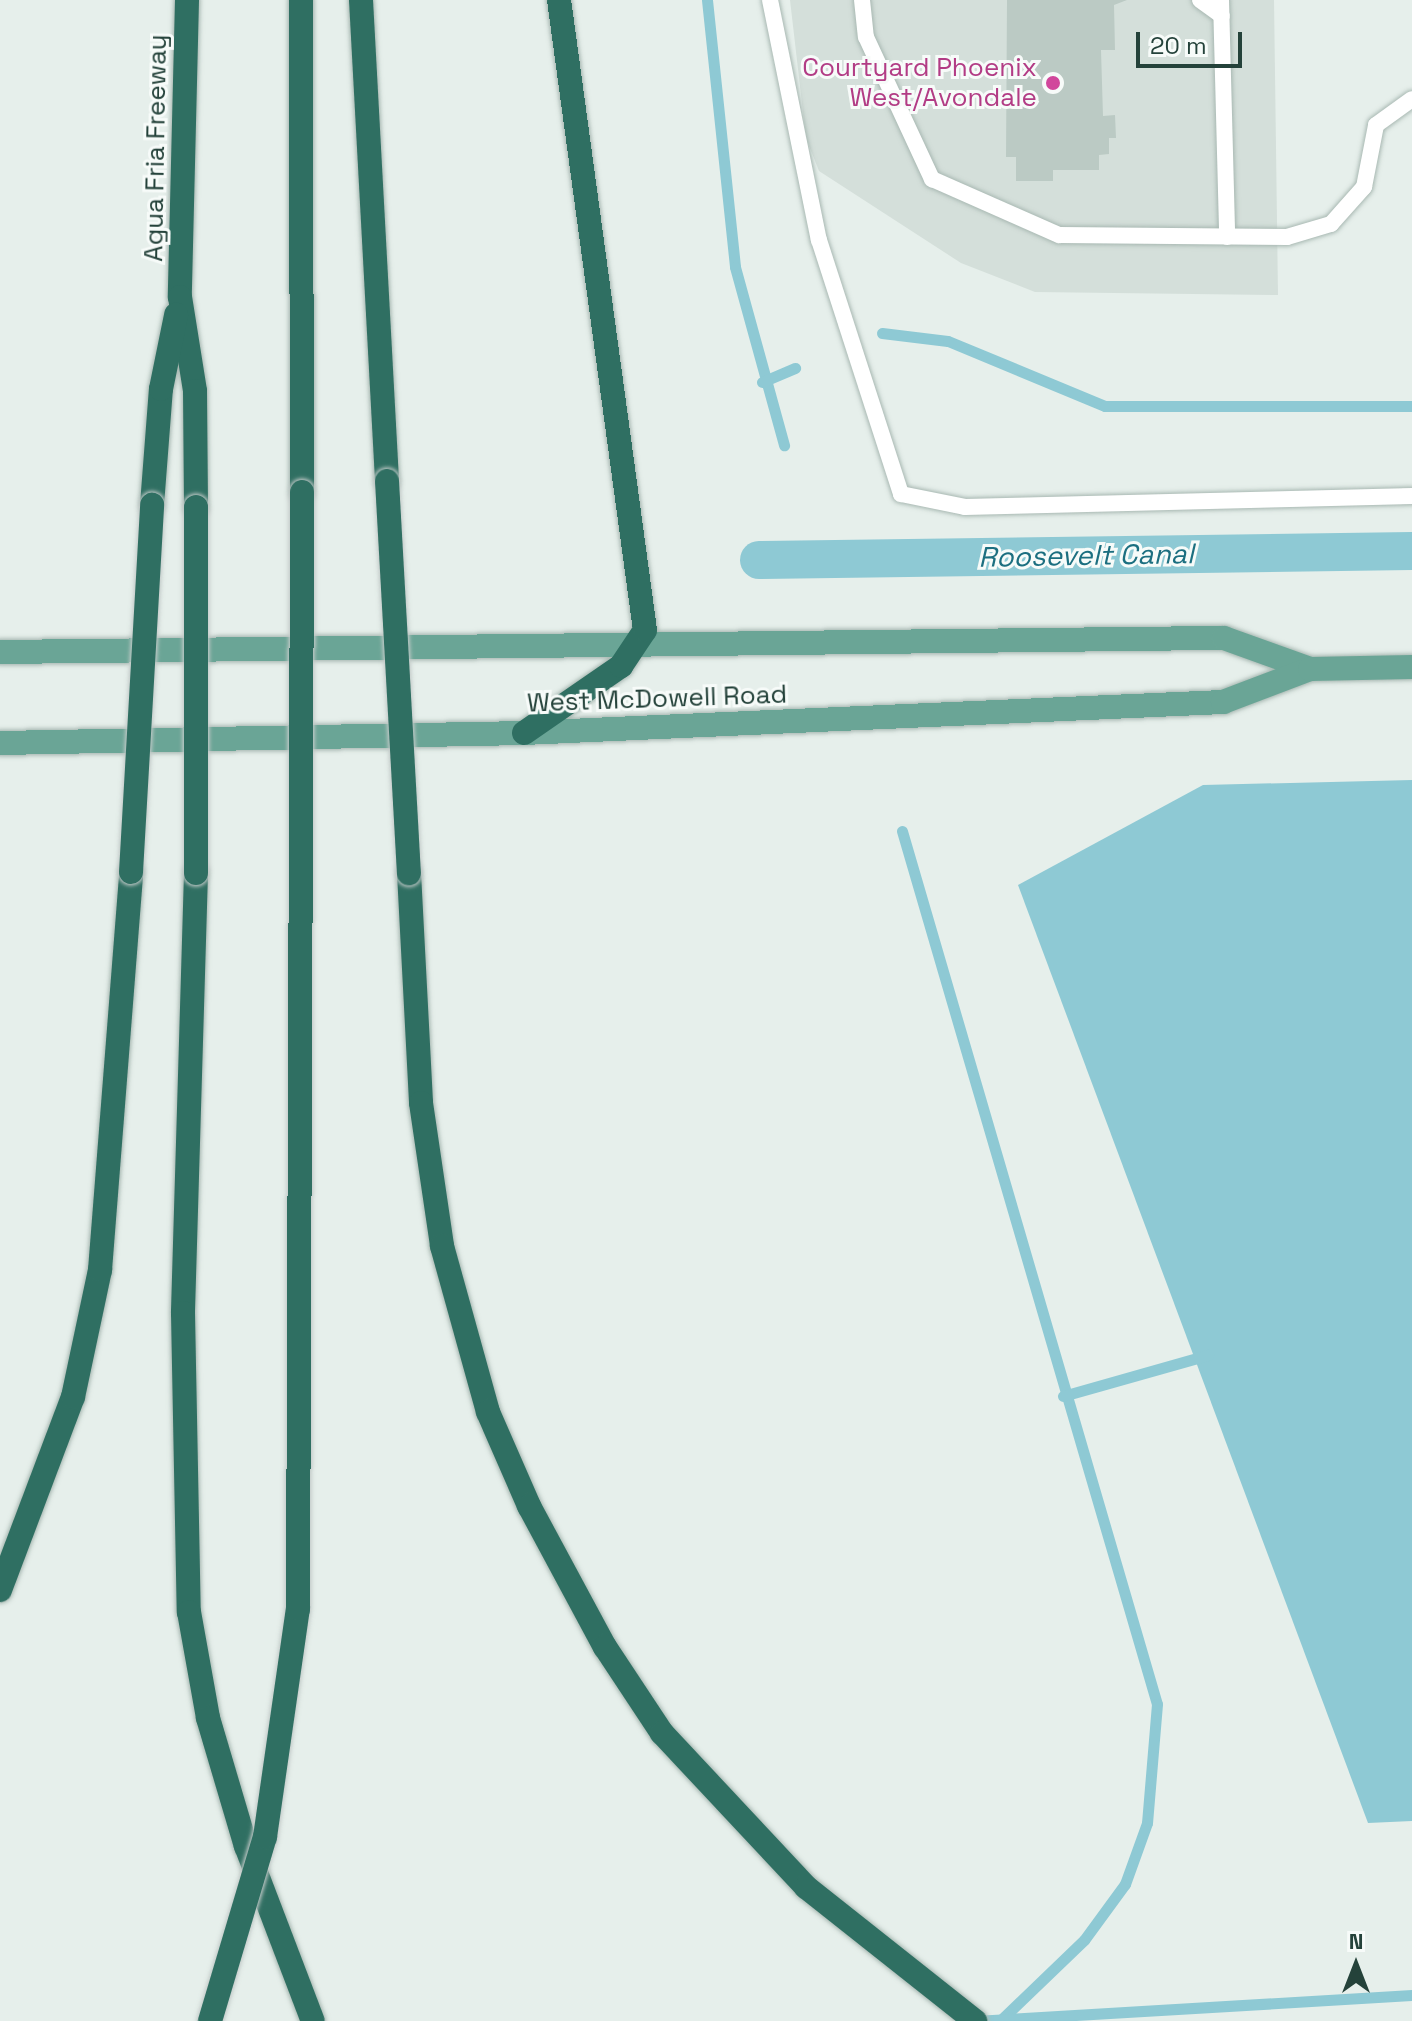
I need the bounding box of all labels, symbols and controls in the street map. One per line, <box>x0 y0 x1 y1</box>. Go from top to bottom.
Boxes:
scale bar <box>1140 16 1246 66</box>
text: 20 m <box>1150 30 1207 61</box>
street label: Agua Fria Freeway <box>138 34 174 262</box>
place label: Courtyard Phoenix West/Avondale <box>802 52 1037 114</box>
marker: Courtyard Phoenix West/Avondale <box>1044 74 1062 92</box>
water label: Roosevelt Canal <box>978 536 1194 574</box>
street label: West McDowell Road <box>526 679 788 719</box>
north arrow <box>1316 1925 1396 2005</box>
text: N <box>1349 1927 1363 1955</box>

